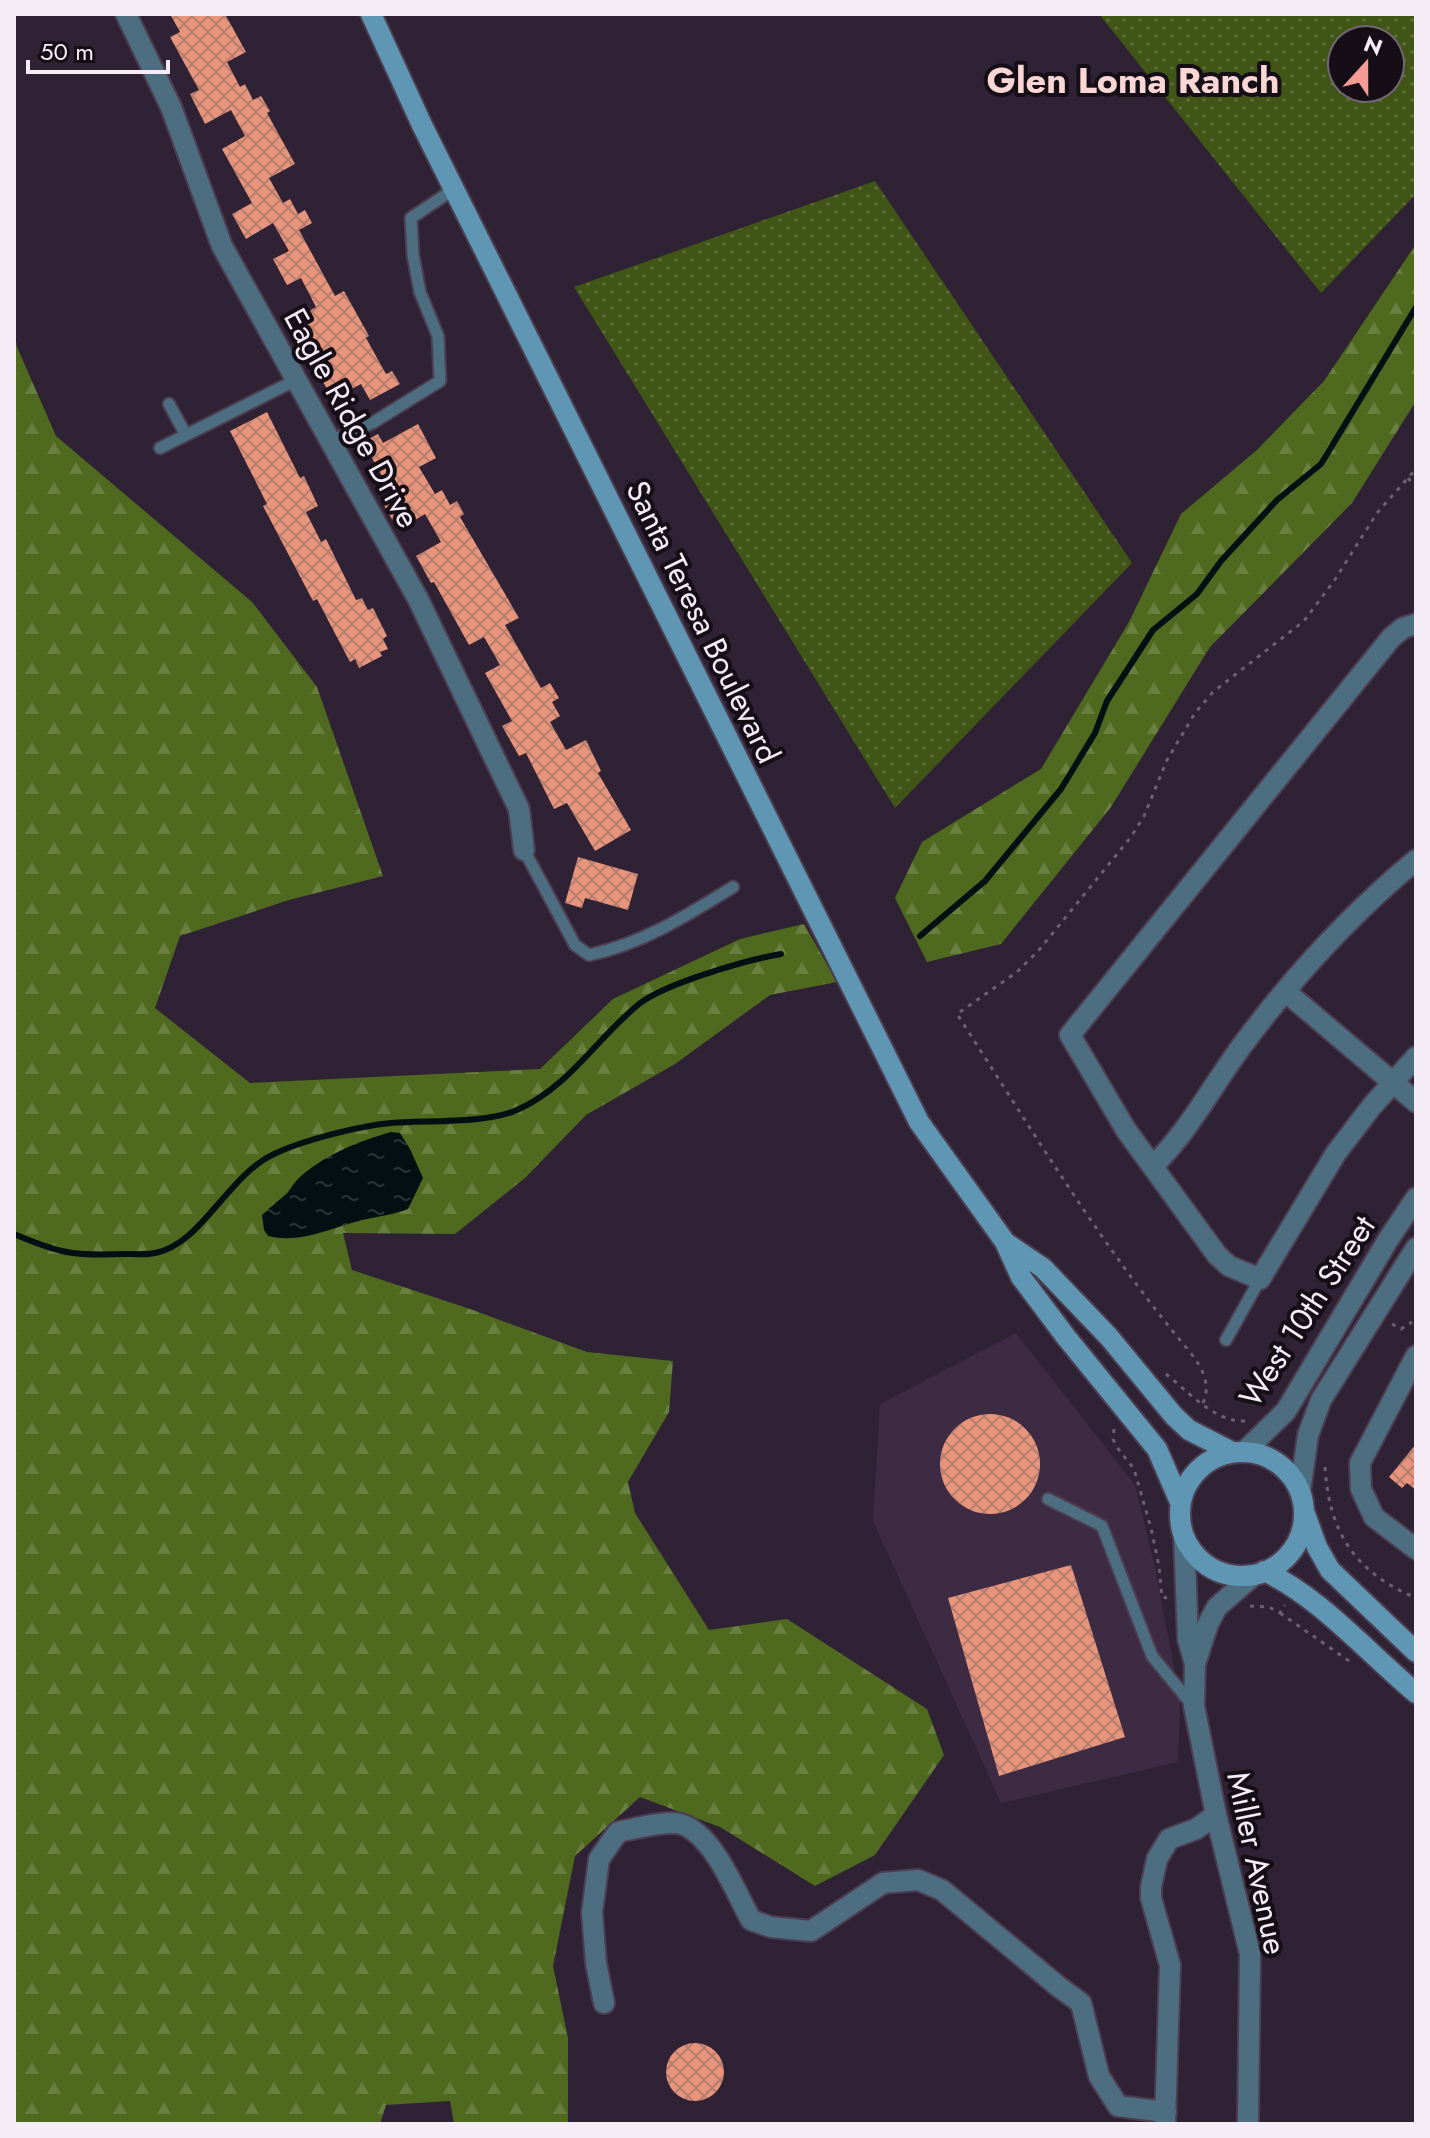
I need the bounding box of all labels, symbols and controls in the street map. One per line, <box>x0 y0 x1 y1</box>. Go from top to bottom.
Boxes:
scale bar <box>28 24 168 74</box>
north arrow <box>1326 24 1406 104</box>
text: N <box>1359 27 1387 63</box>
text: 50 m <box>40 34 94 69</box>
district label: Glen Loma Ranch <box>987 54 1279 106</box>
street label: Eagle Ridge Drive <box>273 300 431 536</box>
street label: Santa Teresa Boulevard <box>614 473 792 771</box>
street label: West 10th Street <box>1228 1206 1386 1416</box>
street label: Miller Avenue <box>1215 1767 1299 1959</box>

